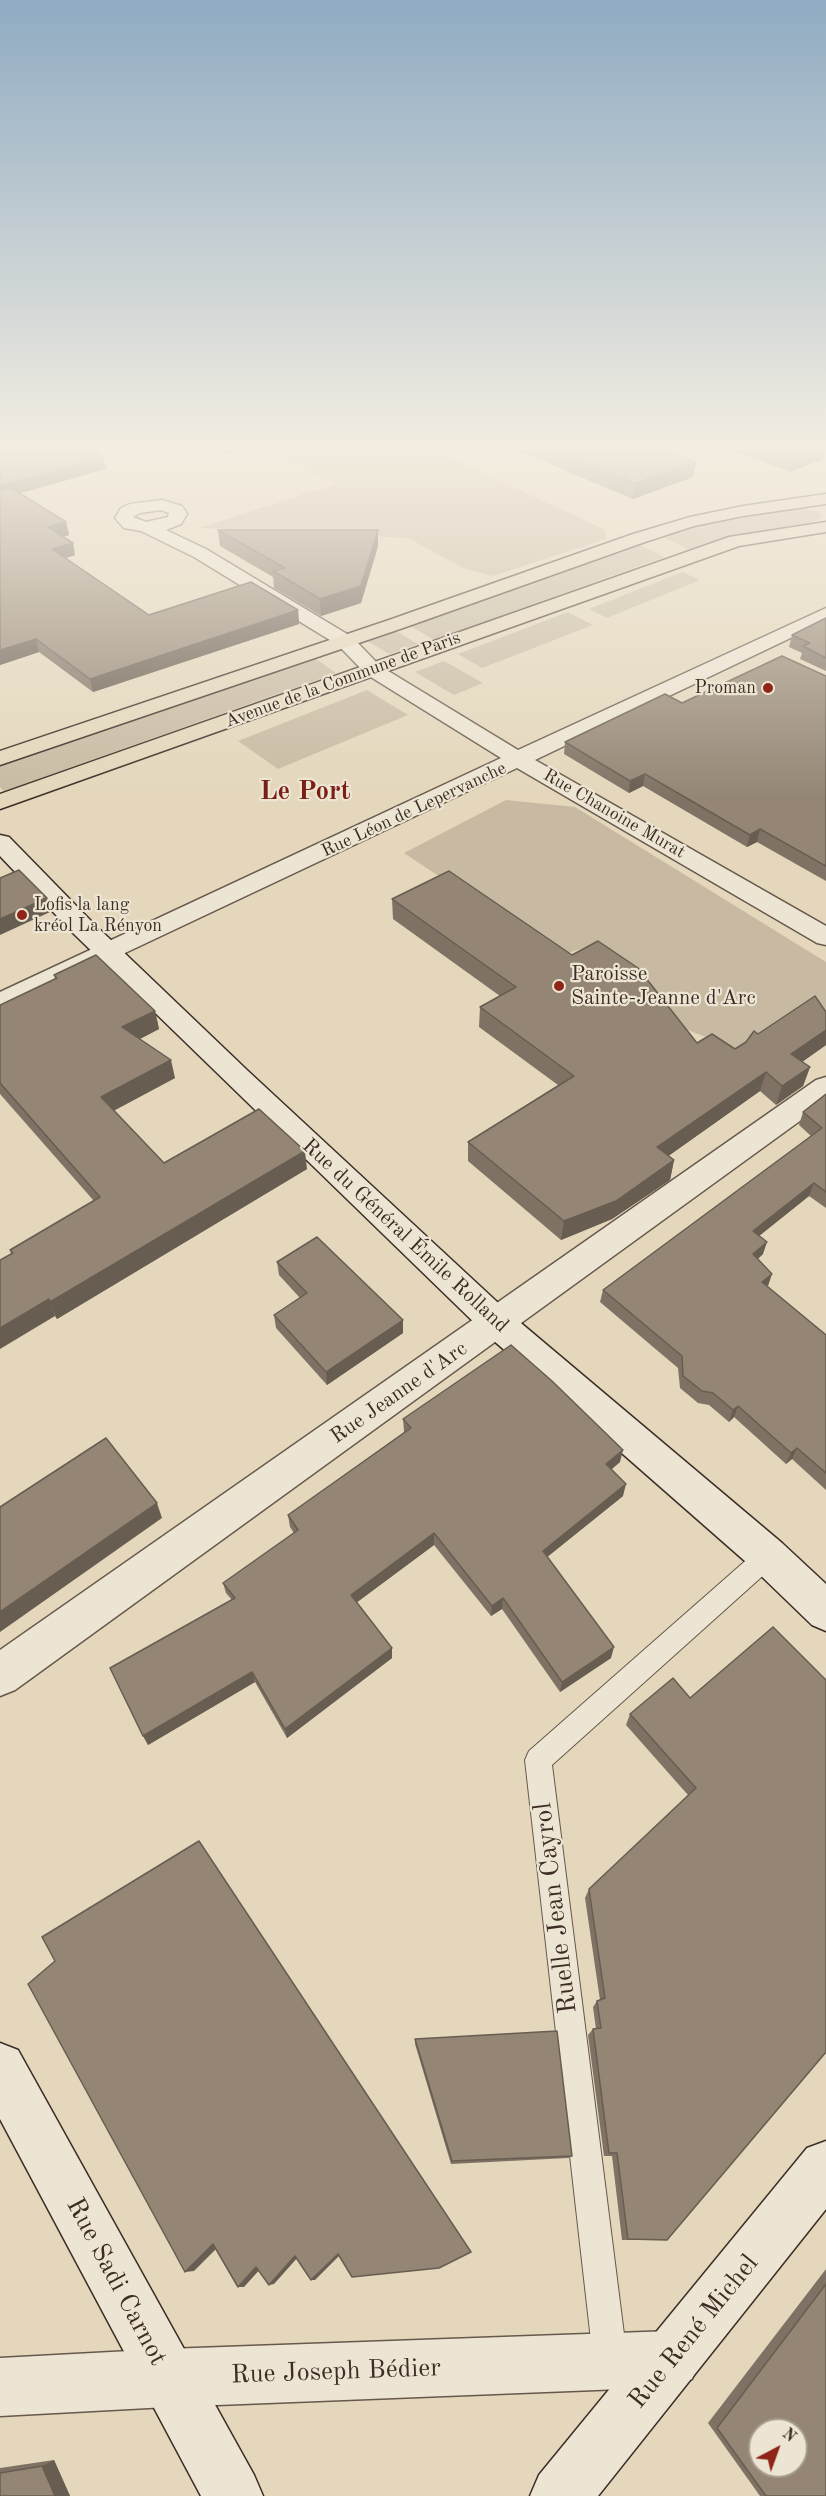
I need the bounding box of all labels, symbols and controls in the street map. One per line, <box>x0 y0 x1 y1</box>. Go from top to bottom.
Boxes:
street label: Avenue de la Commune de Paris <box>222 627 464 733</box>
place label: Proman <box>695 677 756 699</box>
marker: Proman <box>761 681 775 695</box>
street label: Rue Léon de Lepervanche <box>318 758 510 862</box>
street label: Rue Chanoine Murat <box>539 765 689 863</box>
district label: Le Port <box>259 776 351 808</box>
place label: Lofis la lang kréol La Rényon <box>34 894 162 936</box>
marker: Lofis la lang kréol La Rényon <box>15 908 29 922</box>
place label: Paroisse Sainte-Jeanne d'Arc <box>571 961 756 1011</box>
marker: Paroisse Sainte-Jeanne d'Arc <box>552 979 566 993</box>
street label: Rue du Général Émile Rolland <box>296 1133 514 1339</box>
street label: Rue Jeanne d'Arc <box>326 1336 472 1450</box>
street label: Ruelle Jean Cayrol <box>528 1801 584 2015</box>
street label: Rue Sadi Carnot <box>59 2193 173 2371</box>
street label: Rue René Michel <box>622 2249 766 2415</box>
street label: Rue Joseph Bédier <box>231 2353 441 2391</box>
north arrow <box>748 2418 808 2478</box>
text: N <box>779 2426 798 2446</box>

